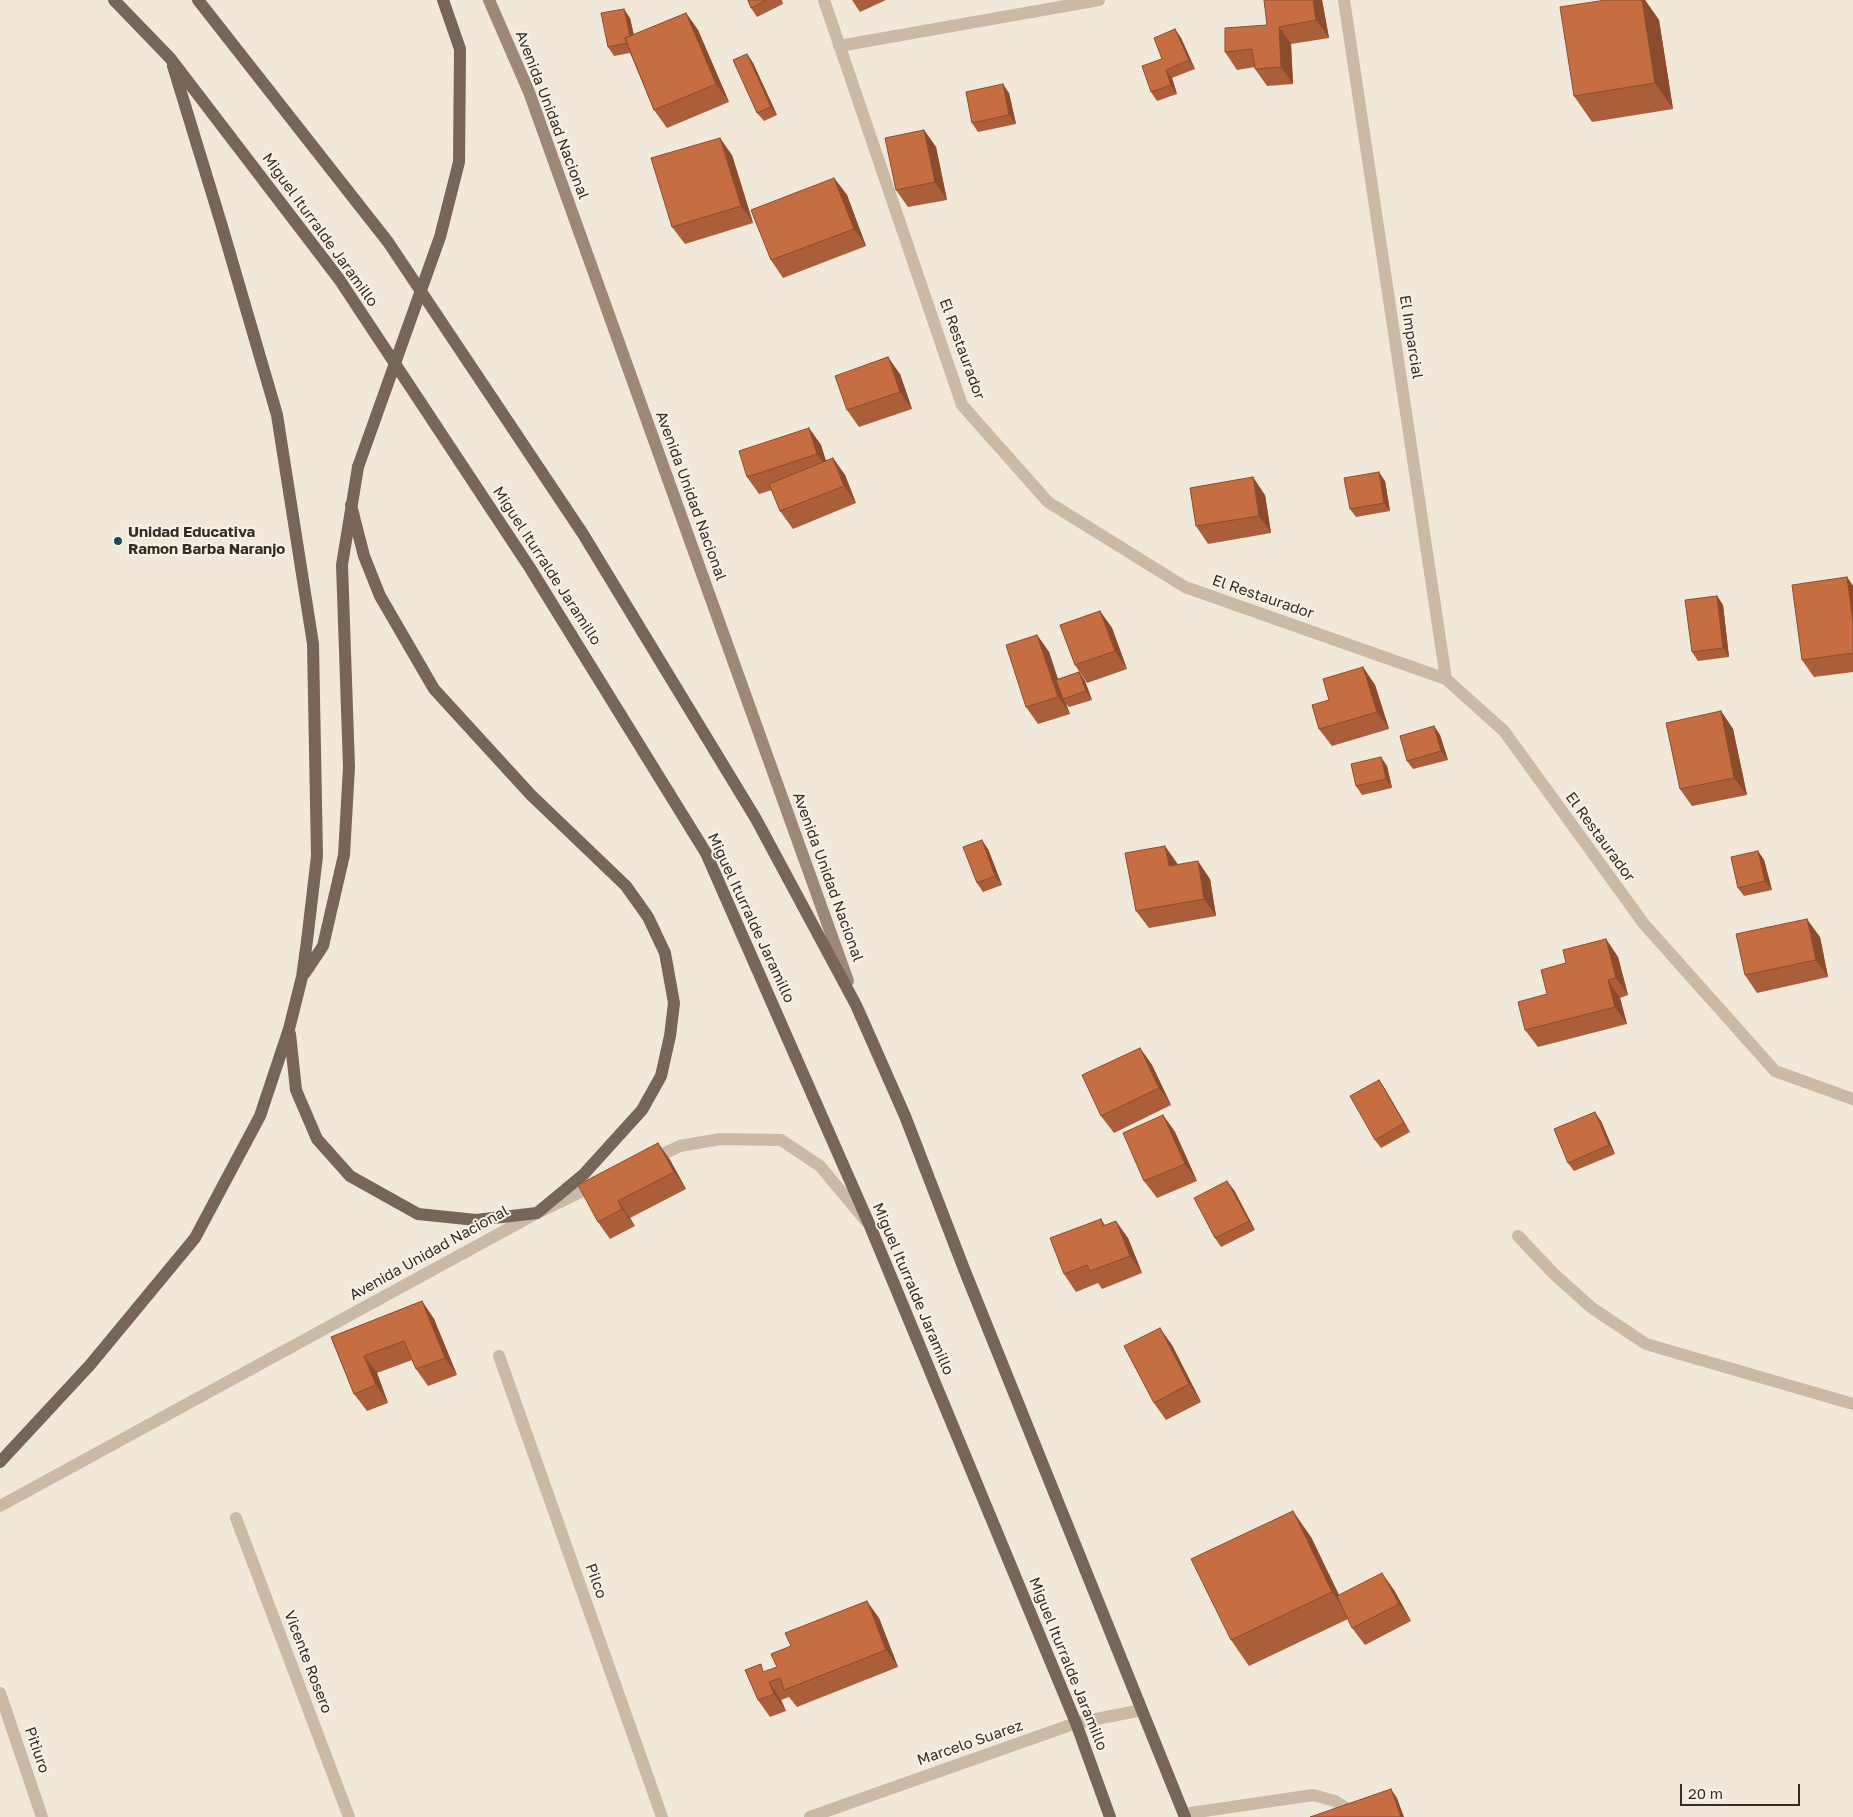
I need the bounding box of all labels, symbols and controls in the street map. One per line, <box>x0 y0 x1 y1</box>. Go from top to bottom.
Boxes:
street label: Avenida Unidad Nacional <box>512 28 592 202</box>
street label: Miguel Iturralde Jaramillo <box>258 150 382 310</box>
street label: El Imparcial <box>1395 294 1427 380</box>
street label: El Restaurador <box>935 296 989 402</box>
street label: Avenida Unidad Nacional <box>652 409 730 583</box>
street label: Miguel Iturralde Jaramillo <box>489 483 605 649</box>
place label: Unidad Educativa Ramon Barba Naranjo <box>128 523 285 558</box>
marker: Unidad Educativa Ramon Barba Naranjo <box>112 535 124 547</box>
street label: El Restaurador <box>1210 571 1316 623</box>
street label: El Restaurador <box>1562 789 1638 885</box>
street label: Avenida Unidad Nacional <box>789 790 867 964</box>
street label: Miguel Iturralde Jaramillo <box>704 830 798 1006</box>
street label: Miguel Iturralde Jaramillo <box>869 1200 957 1378</box>
street label: Avenida Unidad Nacional <box>346 1202 512 1304</box>
street label: Pilco <box>581 1561 611 1601</box>
street label: Miguel Iturralde Jaramillo <box>1025 1575 1111 1753</box>
street label: Vicente Rosero <box>280 1608 336 1716</box>
street label: Marcelo Suarez <box>915 1716 1025 1770</box>
street label: Pitiuro <box>21 1725 53 1775</box>
scale bar <box>1683 1774 1803 1806</box>
text: 20 m <box>1688 1784 1723 1802</box>

